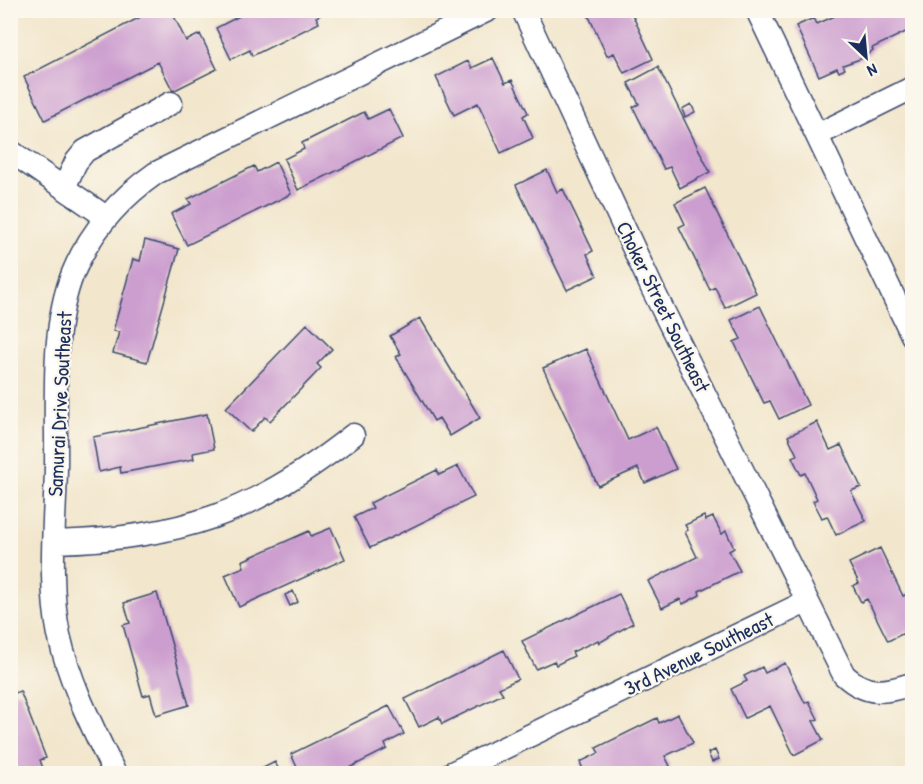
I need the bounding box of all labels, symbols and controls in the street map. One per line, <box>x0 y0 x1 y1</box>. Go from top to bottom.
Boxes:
north arrow <box>836 27 896 87</box>
text: N <box>863 59 881 82</box>
street label: Choker Street Southeast <box>609 216 718 398</box>
street label: Samurai Drive Southeast <box>40 310 79 497</box>
street label: 3rd Avenue Southeast <box>619 604 779 702</box>

